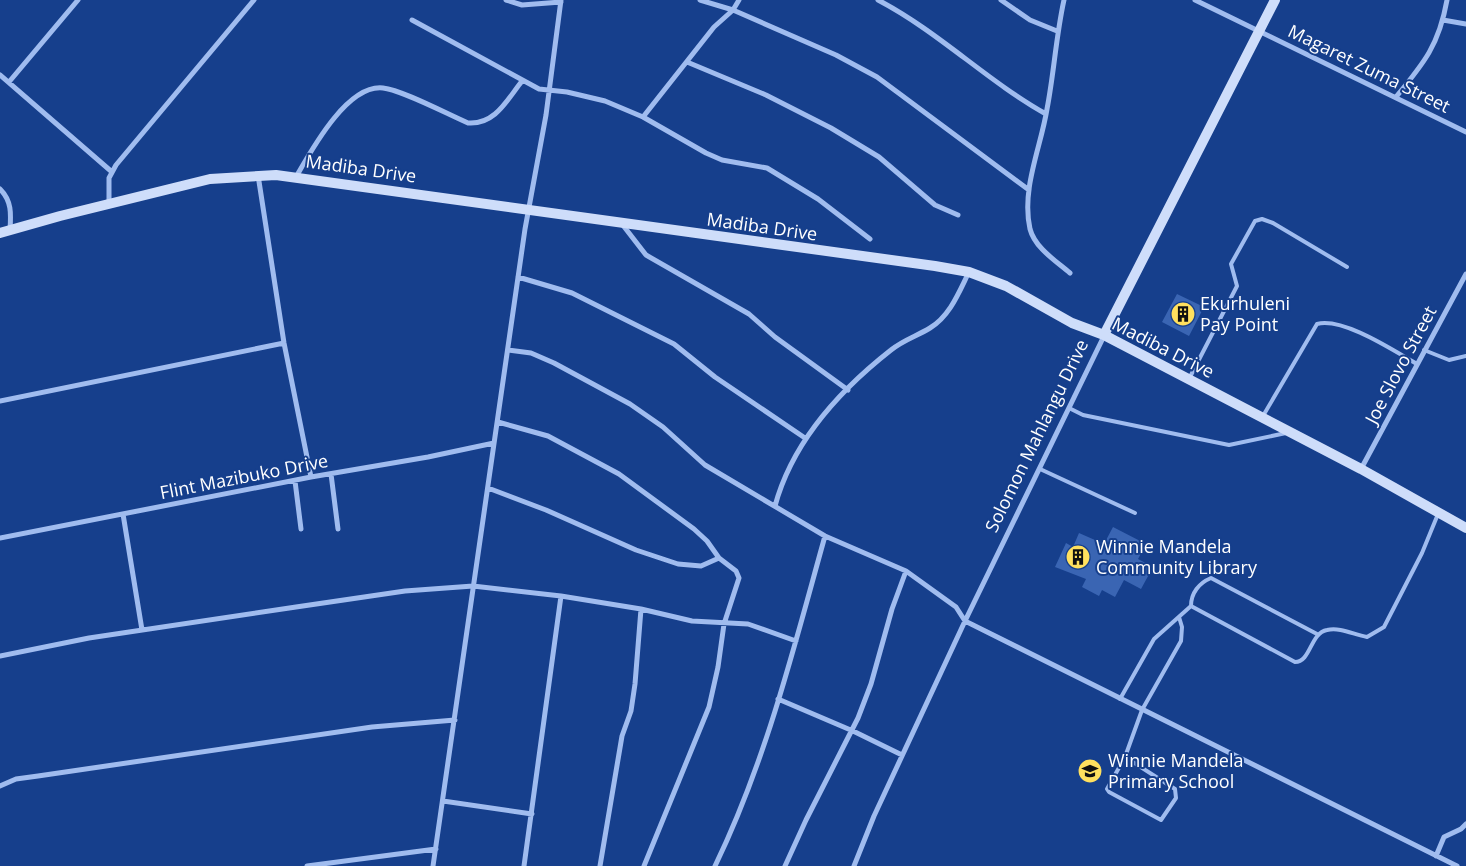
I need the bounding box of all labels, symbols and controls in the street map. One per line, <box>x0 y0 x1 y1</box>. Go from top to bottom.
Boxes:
street label: Magaret Zuma Street <box>1284 18 1454 118</box>
street label: Madiba Drive <box>304 148 418 188</box>
street label: Madiba Drive <box>705 206 819 246</box>
place label: Ekurhuleni Pay Point <box>1200 291 1290 336</box>
building icon: Ekurhuleni Pay Point <box>1170 301 1196 327</box>
street label: Joe Slovo Street <box>1358 301 1441 430</box>
street label: Madiba Drive <box>1108 311 1219 383</box>
street label: Solomon Mahlangu Drive <box>979 335 1093 536</box>
street label: Flint Mazibuko Drive <box>158 448 330 504</box>
place label: Winnie Mandela Community Library <box>1096 534 1258 579</box>
building icon: Winnie Mandela Community Library <box>1065 544 1091 570</box>
place label: Winnie Mandela Primary School <box>1108 748 1243 793</box>
school or university icon: Winnie Mandela Primary School <box>1077 758 1103 784</box>

